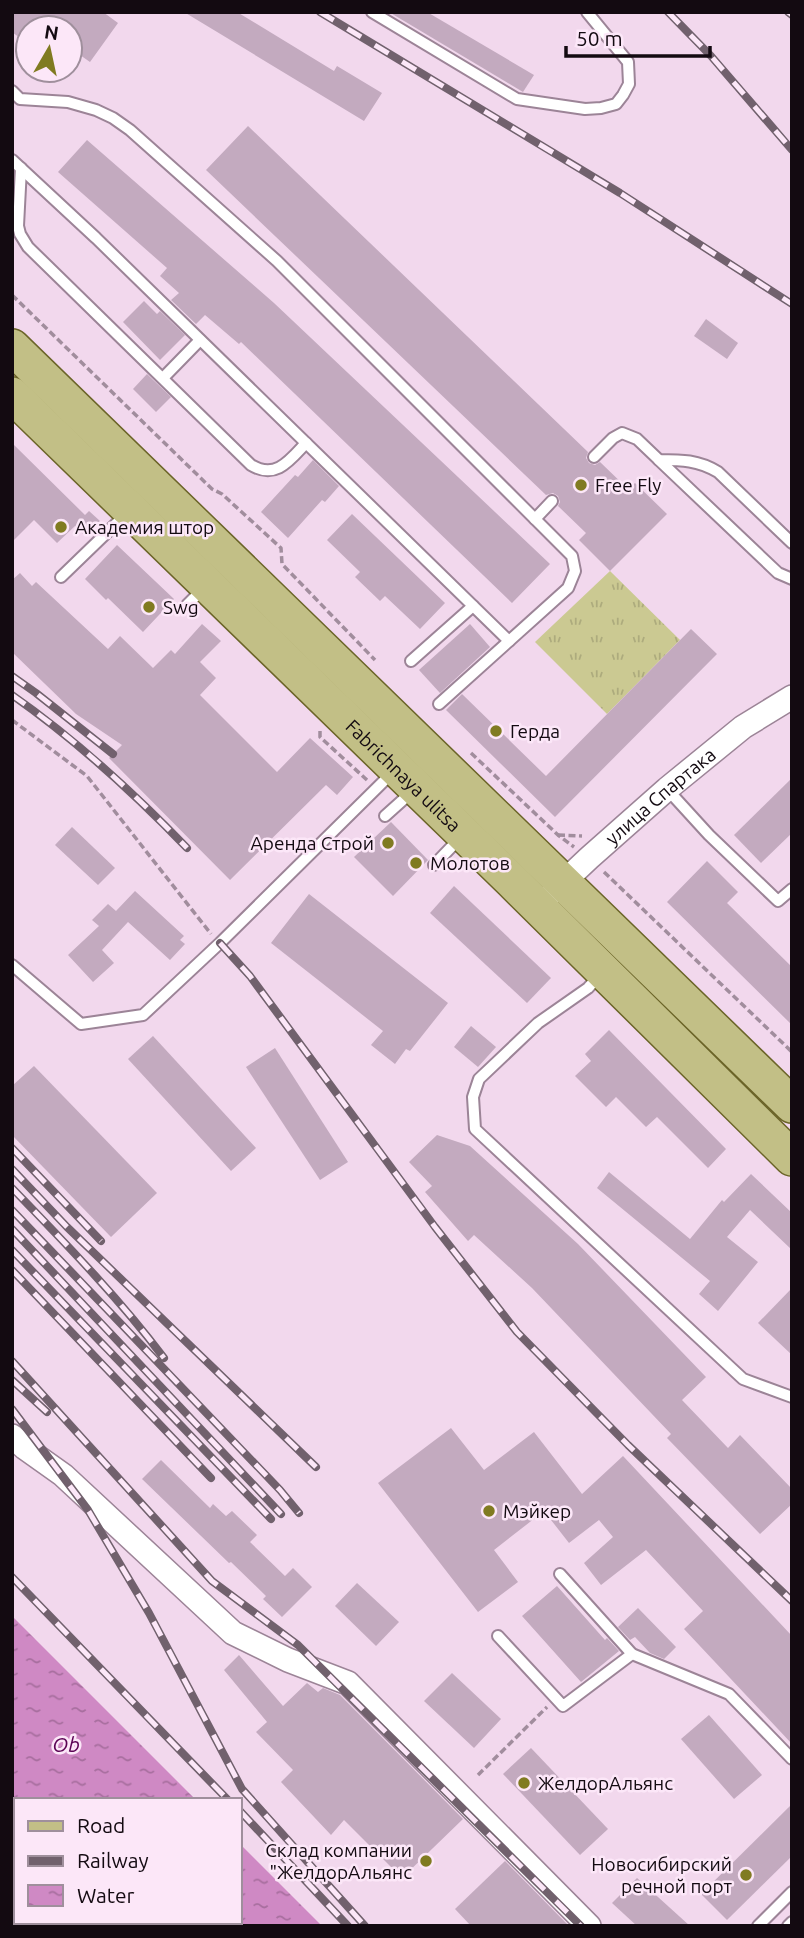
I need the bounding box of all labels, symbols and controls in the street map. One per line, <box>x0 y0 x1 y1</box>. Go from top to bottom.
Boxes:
north arrow <box>14 14 84 84</box>
scale bar <box>566 14 710 58</box>
text: N <box>43 20 60 44</box>
text: 50 m <box>576 26 623 50</box>
place label: Free Fly <box>595 474 661 496</box>
marker: Free Fly <box>573 477 589 493</box>
place label: Академия штор <box>75 516 214 538</box>
marker: Академия штор <box>53 519 69 535</box>
place label: Swg <box>163 596 199 618</box>
marker: Swg <box>141 599 157 615</box>
street label: Fabrichnaya ulitsa <box>342 715 466 836</box>
place label: Герда <box>510 720 560 742</box>
marker: Герда <box>488 723 504 739</box>
street label: улица Спартака <box>601 743 720 849</box>
place label: Аренда Строй <box>250 832 374 854</box>
marker: Аренда Строй <box>380 835 396 851</box>
place label: Молотов <box>430 852 510 874</box>
marker: Молотов <box>408 855 424 871</box>
place label: Мэйкер <box>503 1500 571 1522</box>
marker: Мэйкер <box>481 1503 497 1519</box>
water label: Ob <box>52 1732 80 1756</box>
place label: ЖелдорАльянс <box>538 1772 673 1794</box>
marker: ЖелдорАльянс <box>516 1775 532 1791</box>
legend <box>14 1798 242 1924</box>
text: Road <box>77 1813 125 1837</box>
place label: Склад компании "ЖелдорАльянс <box>265 1839 412 1883</box>
text: Railway <box>77 1848 149 1872</box>
marker: Склад компании "ЖелдорАльянс <box>418 1853 434 1869</box>
place label: Новосибирский речной порт <box>591 1853 733 1897</box>
marker: Новосибирский речной порт <box>738 1867 754 1883</box>
text: Water <box>77 1883 135 1907</box>

